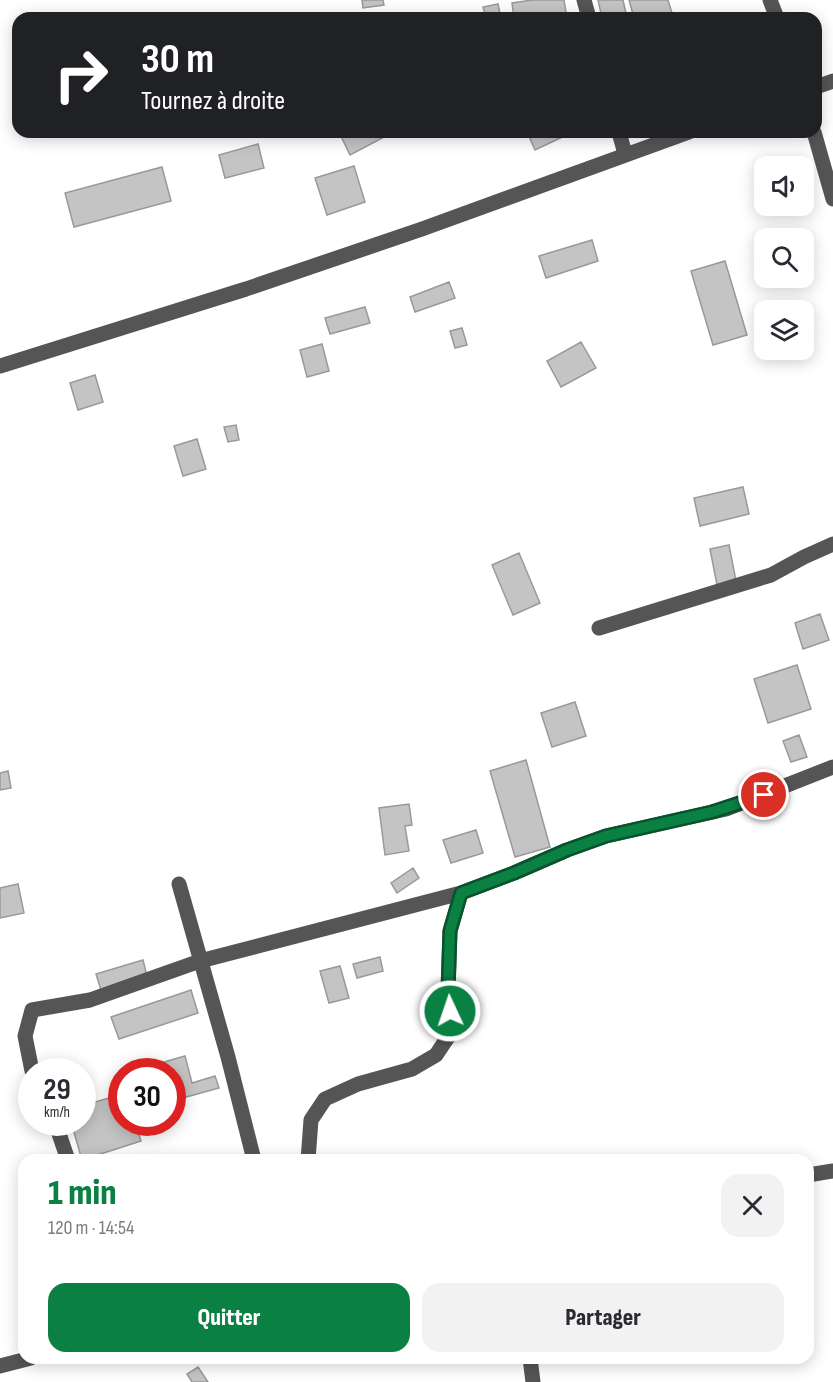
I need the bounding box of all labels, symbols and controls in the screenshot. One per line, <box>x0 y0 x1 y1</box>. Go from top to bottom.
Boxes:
text: 30 m <box>141 34 214 85</box>
icon: right <box>42 36 120 114</box>
text: Tournez à droite <box>141 85 285 117</box>
map controls <box>754 156 814 360</box>
button: sound <box>754 156 814 216</box>
button: search <box>754 228 814 288</box>
button: layers <box>754 300 814 360</box>
pin <box>738 769 789 820</box>
icon: arrive <box>747 778 780 811</box>
position arrow <box>418 979 482 1043</box>
speed limit sign: 30 <box>108 1058 186 1136</box>
text: 29 <box>43 1072 71 1108</box>
text: km/h <box>44 1103 70 1122</box>
text: 1 min <box>48 1172 116 1215</box>
button: close <box>721 1174 784 1237</box>
text: 120 m · 14:54 <box>48 1216 134 1240</box>
button: Quitter <box>48 1283 410 1352</box>
button: Partager <box>422 1283 784 1352</box>

